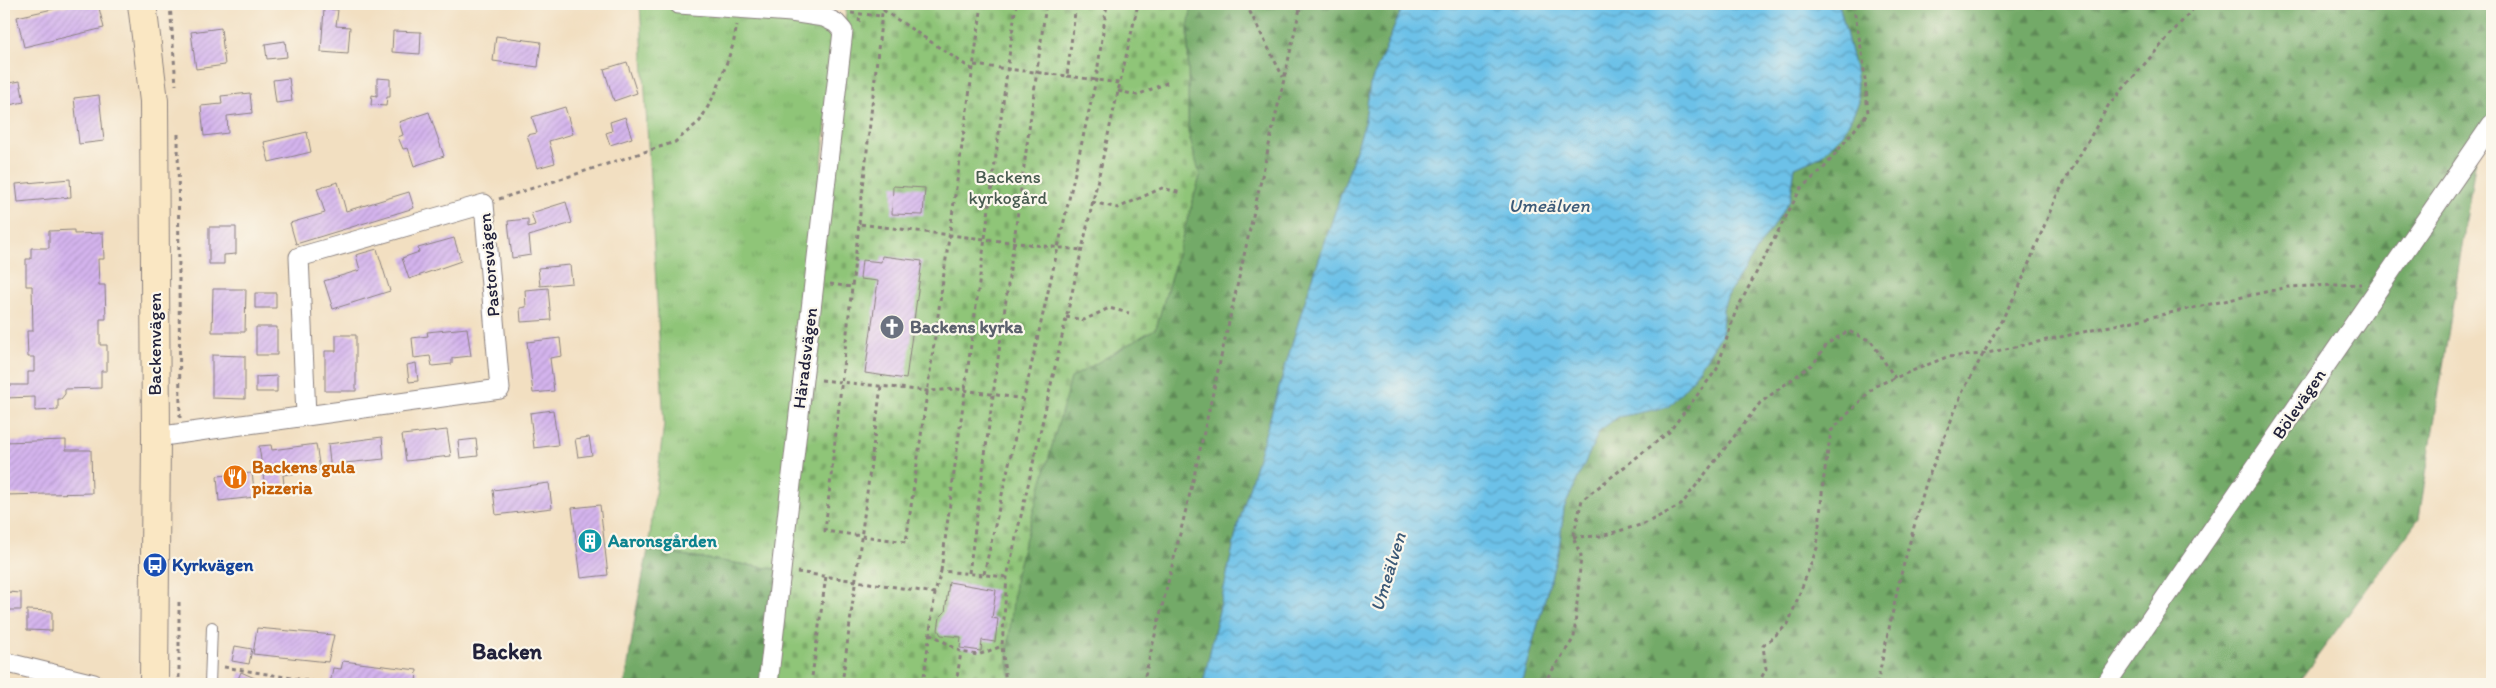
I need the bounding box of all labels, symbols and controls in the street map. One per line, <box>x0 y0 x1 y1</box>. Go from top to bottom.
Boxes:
park label: Backens kyrkogård <box>969 166 1047 209</box>
water label: Umeälven <box>1508 194 1590 217</box>
street label: Pastorsvägen <box>474 212 504 318</box>
street label: Backenvägen <box>144 292 166 396</box>
street label: Häradsvägen <box>788 306 822 410</box>
church icon: Backens kyrka <box>879 314 905 340</box>
place label: Backens kyrka <box>910 316 1023 338</box>
street label: Bölevägen <box>2267 365 2331 443</box>
place label: Backens gula pizzeria <box>251 456 356 499</box>
restaurant icon: Backens gula pizzeria <box>222 464 248 490</box>
building icon: Aaronsgården <box>577 528 603 554</box>
water label: Umeälven <box>1365 529 1411 614</box>
place label: Aaronsgården <box>607 530 718 552</box>
bus stop icon: Kyrkvägen <box>142 552 168 578</box>
place label: Kyrkvägen <box>172 554 254 576</box>
district label: Backen <box>472 638 543 665</box>

